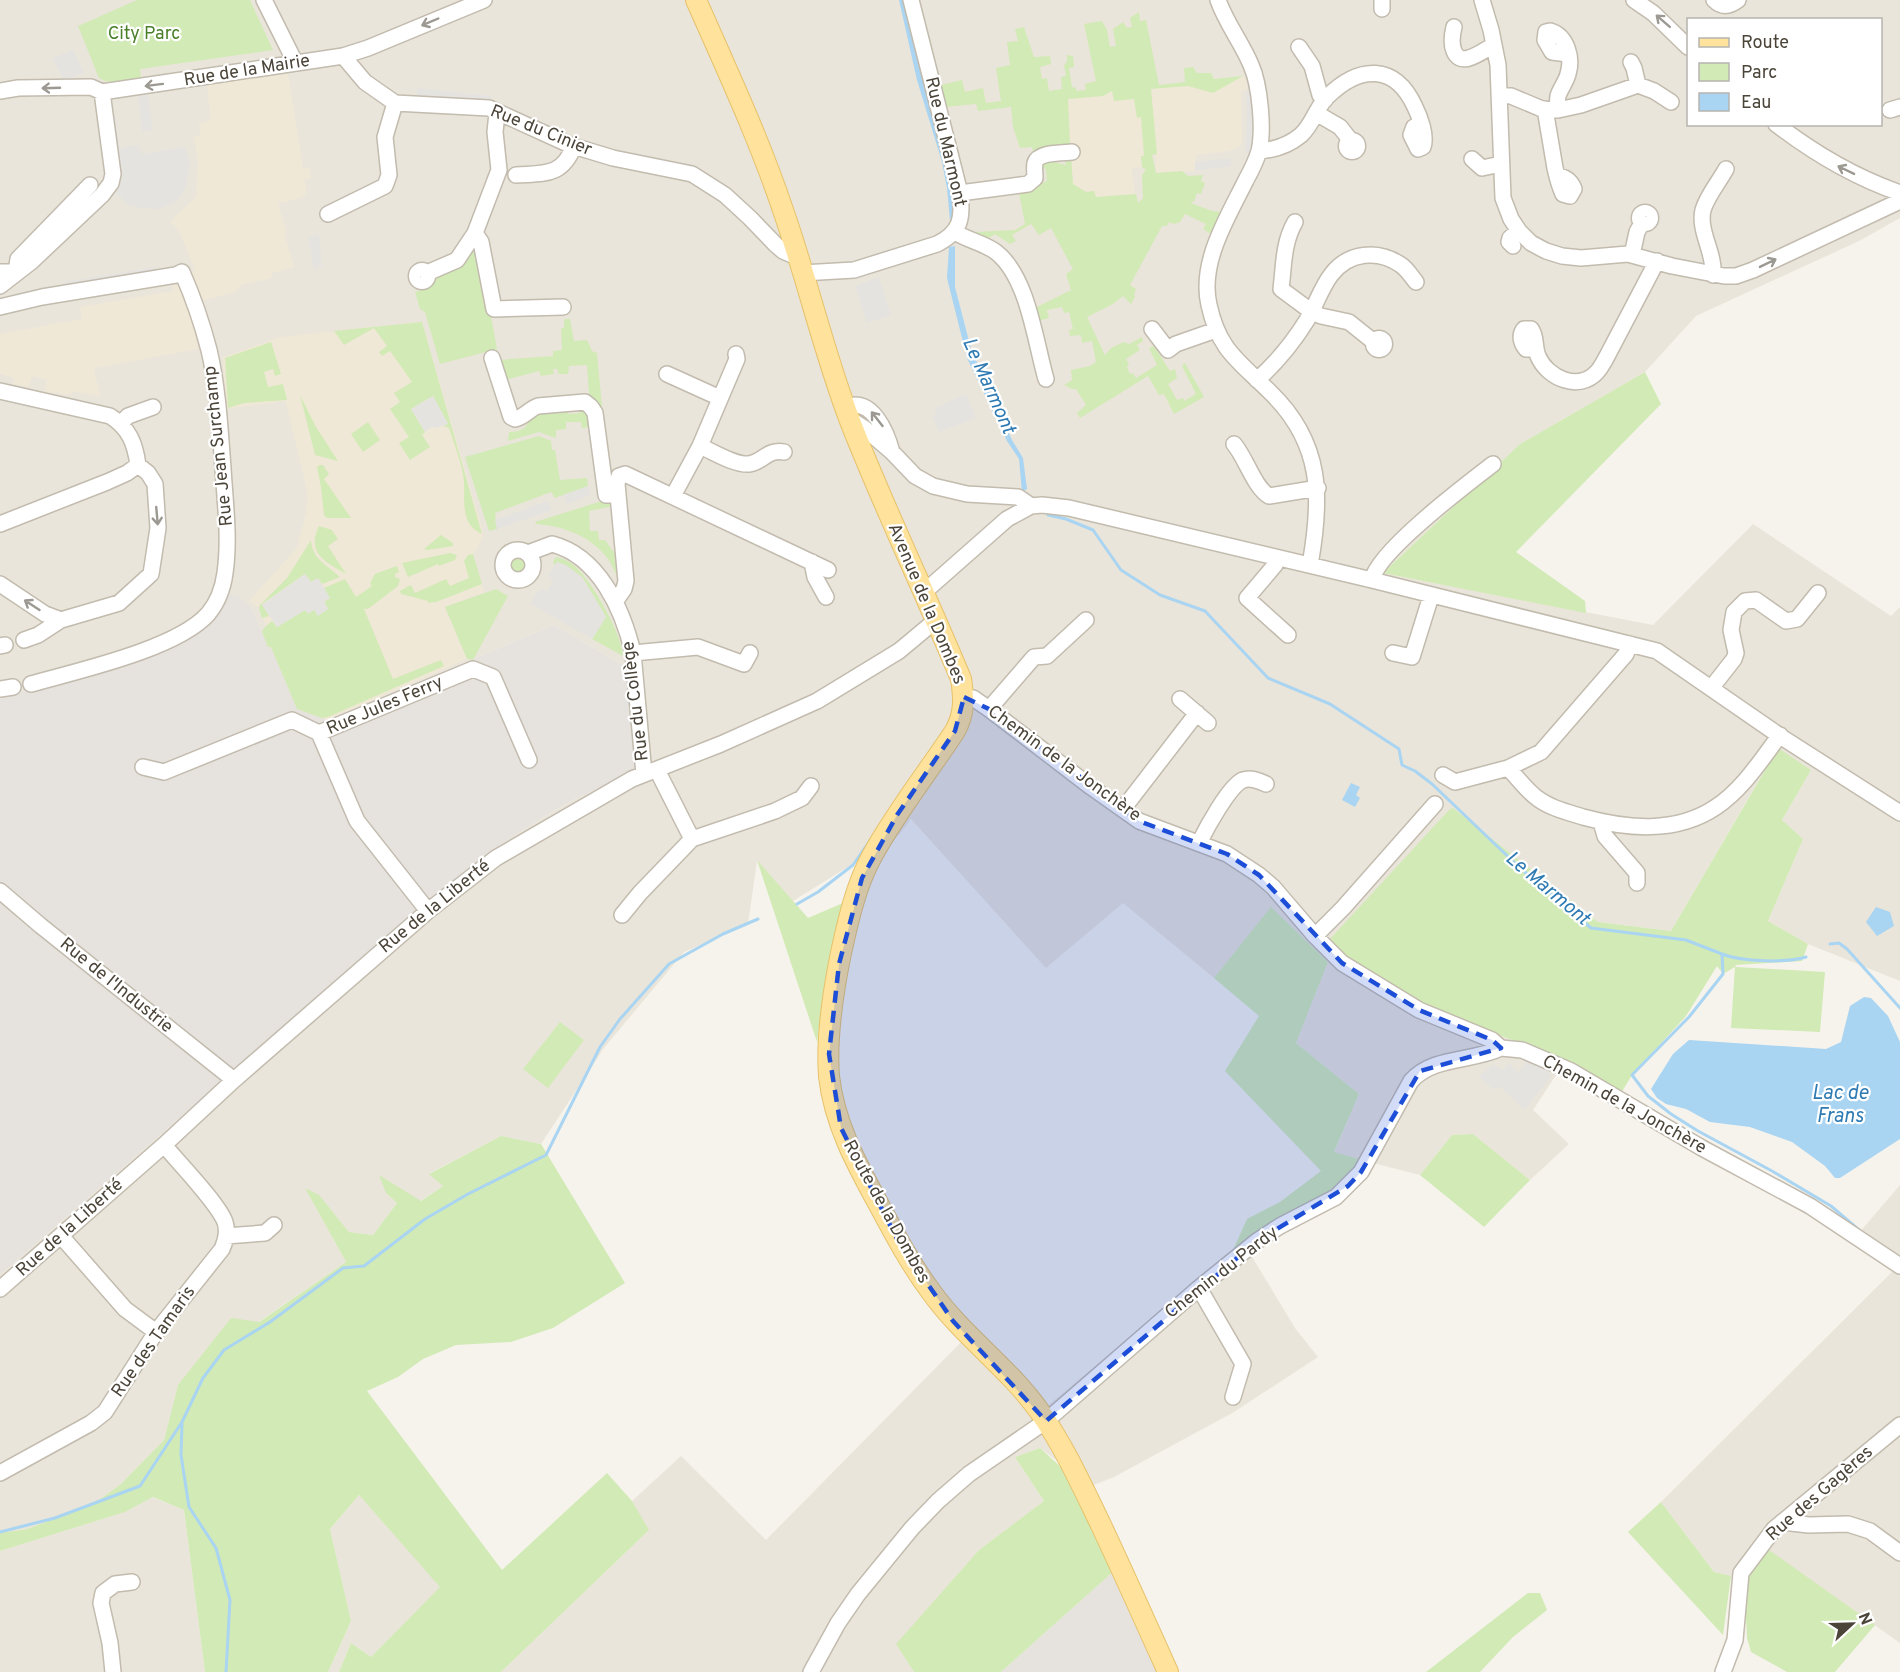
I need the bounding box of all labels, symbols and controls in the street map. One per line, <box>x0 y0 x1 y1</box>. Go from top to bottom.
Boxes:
one-way arrow <box>1656 14 1671 28</box>
one-way arrow <box>421 17 439 28</box>
legend <box>1687 18 1882 126</box>
park label: City Parc <box>108 23 180 46</box>
text: Route <box>1741 32 1789 55</box>
street label: Rue de la Mairie <box>182 50 312 92</box>
text: Parc <box>1741 62 1777 85</box>
street label: Rue du Marmont <box>919 75 971 209</box>
one-way arrow <box>144 80 164 91</box>
one-way arrow <box>42 82 62 94</box>
text: Eau <box>1741 92 1771 115</box>
street label: Rue du Cinier <box>487 100 595 162</box>
one-way arrow <box>1838 164 1856 176</box>
one-way arrow <box>1759 256 1777 268</box>
water label: Le Marmont <box>955 334 1021 439</box>
street label: Rue Jean Surchamp <box>199 365 239 527</box>
one-way arrow <box>870 412 883 428</box>
one-way arrow <box>152 506 163 526</box>
street label: Avenue de la Dombes <box>882 520 970 688</box>
one-way arrow <box>24 599 41 611</box>
street label: Rue du Collège <box>617 640 655 762</box>
street label: Rue Jules Ferry <box>323 671 447 741</box>
street label: Chemin de la Jonchère <box>983 701 1145 827</box>
water label: Le Marmont <box>1499 846 1595 933</box>
street label: Rue de la Liberté <box>375 855 495 959</box>
street label: Rue de l'Industrie <box>55 933 177 1039</box>
street label: Chemin de la Jonchère <box>1538 1050 1710 1160</box>
water label: Lac de Frans <box>1812 1081 1869 1130</box>
street label: Route de la Dombes <box>837 1136 935 1288</box>
street label: Rue de la Liberté <box>12 1174 128 1282</box>
street label: Chemin du Pardy <box>1161 1222 1283 1324</box>
street label: Rue des Tamaris <box>107 1282 201 1402</box>
street label: Rue des Gagères <box>1762 1441 1878 1547</box>
north arrow <box>1822 1594 1882 1654</box>
text: N <box>1853 1610 1875 1628</box>

